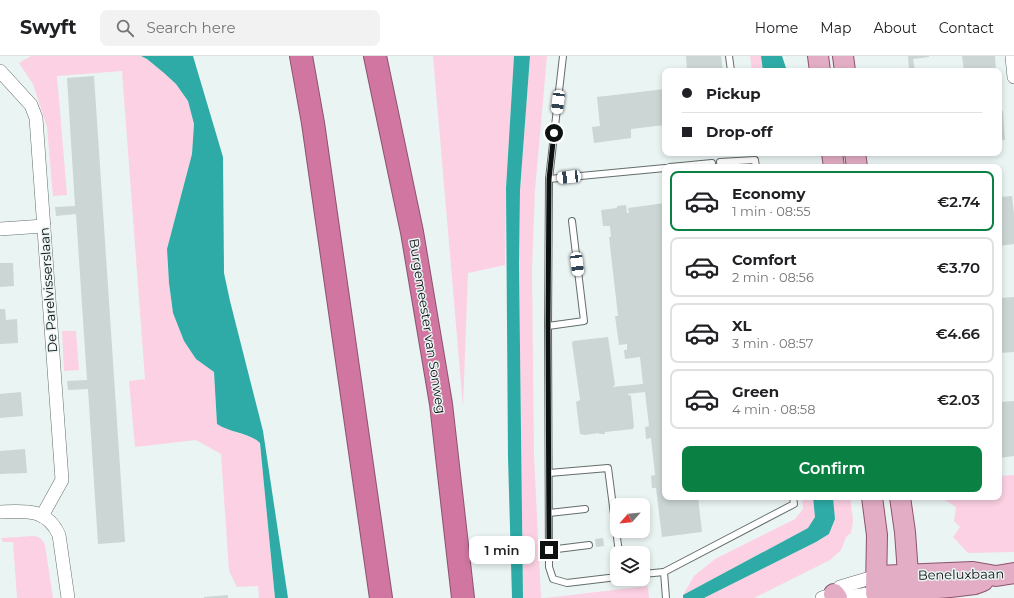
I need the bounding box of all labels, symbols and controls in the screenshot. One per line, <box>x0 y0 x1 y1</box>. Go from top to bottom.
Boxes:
search box <box>100 10 380 46</box>
text: Swyft <box>20 16 76 39</box>
icon: search <box>114 17 136 39</box>
text: Search here <box>146 18 236 37</box>
text: Home <box>755 19 798 37</box>
text: Map <box>820 19 851 37</box>
text: About <box>873 19 917 37</box>
text: Contact <box>939 19 994 37</box>
text: Pickup <box>706 84 761 103</box>
car <box>551 89 565 115</box>
text: Drop-off <box>706 122 773 141</box>
route start <box>545 124 563 142</box>
car <box>556 170 582 184</box>
icon: car <box>684 183 720 219</box>
text: Economy <box>732 184 805 203</box>
text: €2.74 <box>937 192 980 211</box>
text: 1 min · 08:55 <box>732 203 811 219</box>
street label: De Parelvisserslaan <box>36 227 60 353</box>
street label: Burgemeester van Sonweg <box>406 237 450 415</box>
icon: car <box>684 249 720 285</box>
text: Comfort <box>732 250 797 269</box>
car <box>570 251 584 277</box>
text: €3.70 <box>937 258 980 277</box>
text: 2 min · 08:56 <box>732 269 814 285</box>
icon: car <box>684 315 720 351</box>
text: XL <box>732 316 751 335</box>
text: €4.66 <box>935 324 980 343</box>
text: 3 min · 08:57 <box>732 335 813 351</box>
icon: car <box>684 381 720 417</box>
text: Green <box>732 382 779 401</box>
text: €2.03 <box>937 390 980 409</box>
text: 4 min · 08:58 <box>732 401 815 417</box>
button: Confirm <box>682 446 982 492</box>
north arrow <box>610 498 650 538</box>
map controls <box>610 498 650 586</box>
callout: 1 min <box>469 536 535 564</box>
route end <box>540 541 558 559</box>
text: 1 min <box>485 542 519 558</box>
button: layers <box>610 546 650 586</box>
street label: Beneluxbaan <box>918 565 1004 583</box>

